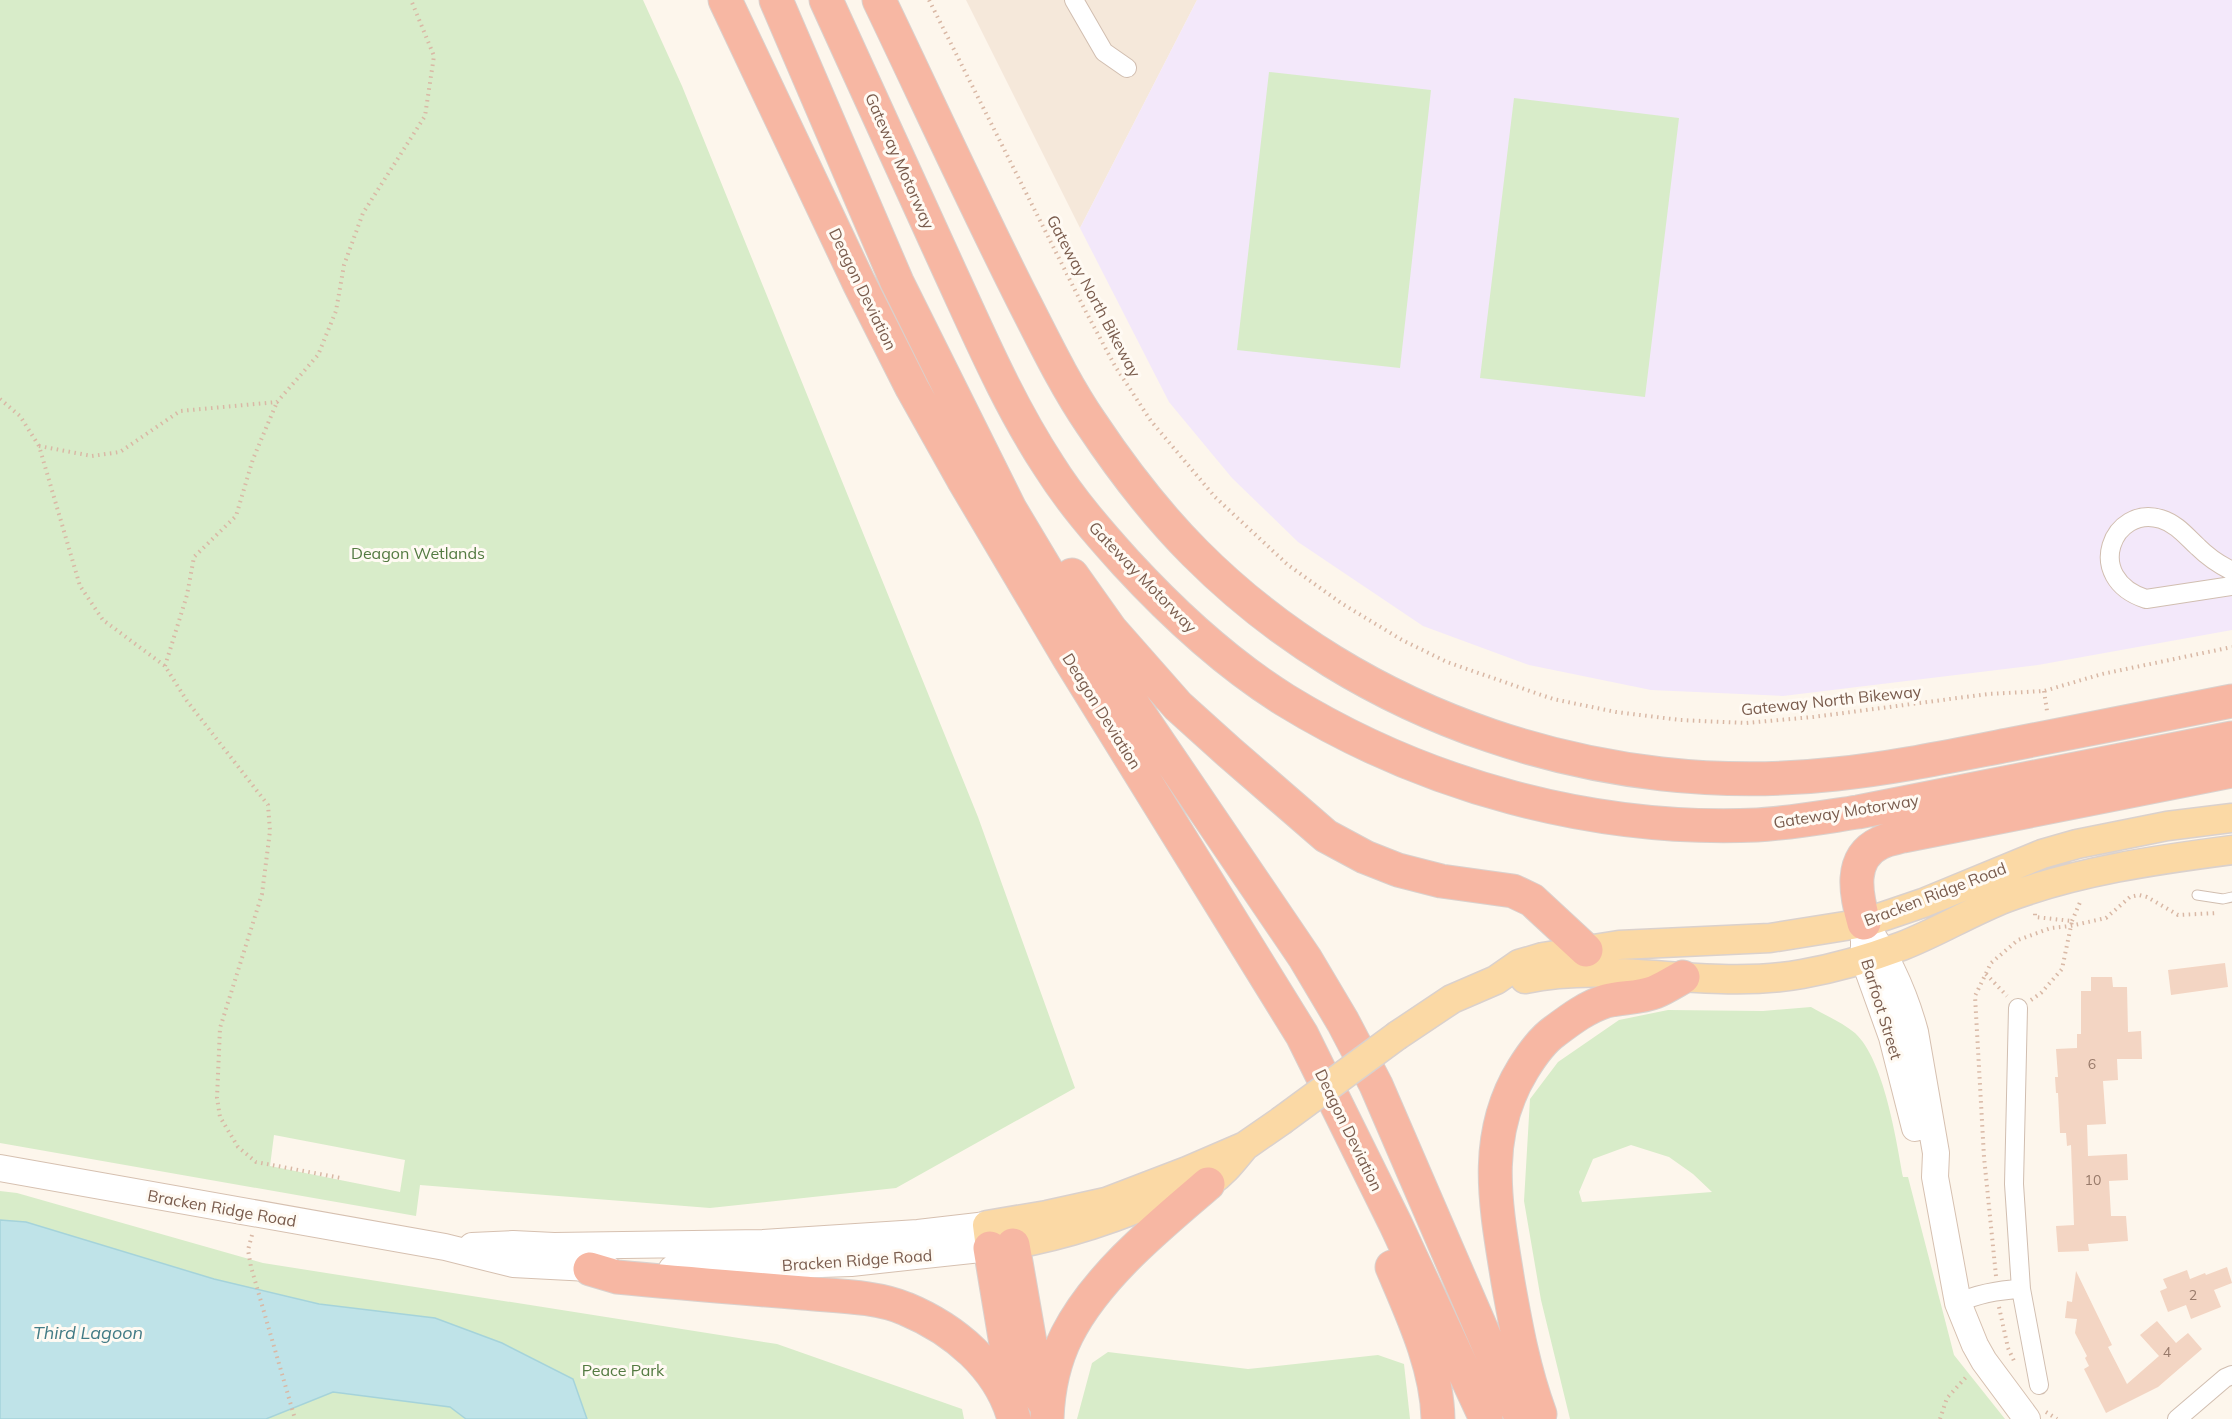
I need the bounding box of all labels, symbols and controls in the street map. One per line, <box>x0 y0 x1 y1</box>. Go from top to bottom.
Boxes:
street label: Gateway Motorway <box>861 90 939 233</box>
street label: Gateway North Bikeway <box>1043 211 1146 381</box>
street label: Deagon Deviation <box>825 225 901 353</box>
street label: Gateway Motorway <box>1085 517 1202 637</box>
park label: Deagon Wetlands <box>351 543 485 563</box>
street label: Deagon Deviation <box>1058 649 1146 773</box>
street label: Gateway North Bikeway <box>1740 681 1923 719</box>
street label: Gateway Motorway <box>1772 790 1921 832</box>
street label: Bracken Ridge Road <box>1861 858 2009 930</box>
street label: Barfoot Street <box>1857 956 1907 1062</box>
house number: 6 <box>2088 1055 2096 1073</box>
street label: Deagon Deviation <box>1311 1066 1387 1194</box>
house number: 10 <box>2085 1171 2101 1189</box>
street label: Bracken Ridge Road <box>146 1185 298 1231</box>
street label: Bracken Ridge Road <box>781 1245 933 1275</box>
house number: 2 <box>2189 1286 2197 1304</box>
water label: Third Lagoon <box>33 1321 143 1344</box>
house number: 4 <box>2163 1343 2172 1361</box>
park label: Peace Park <box>582 1360 665 1380</box>

